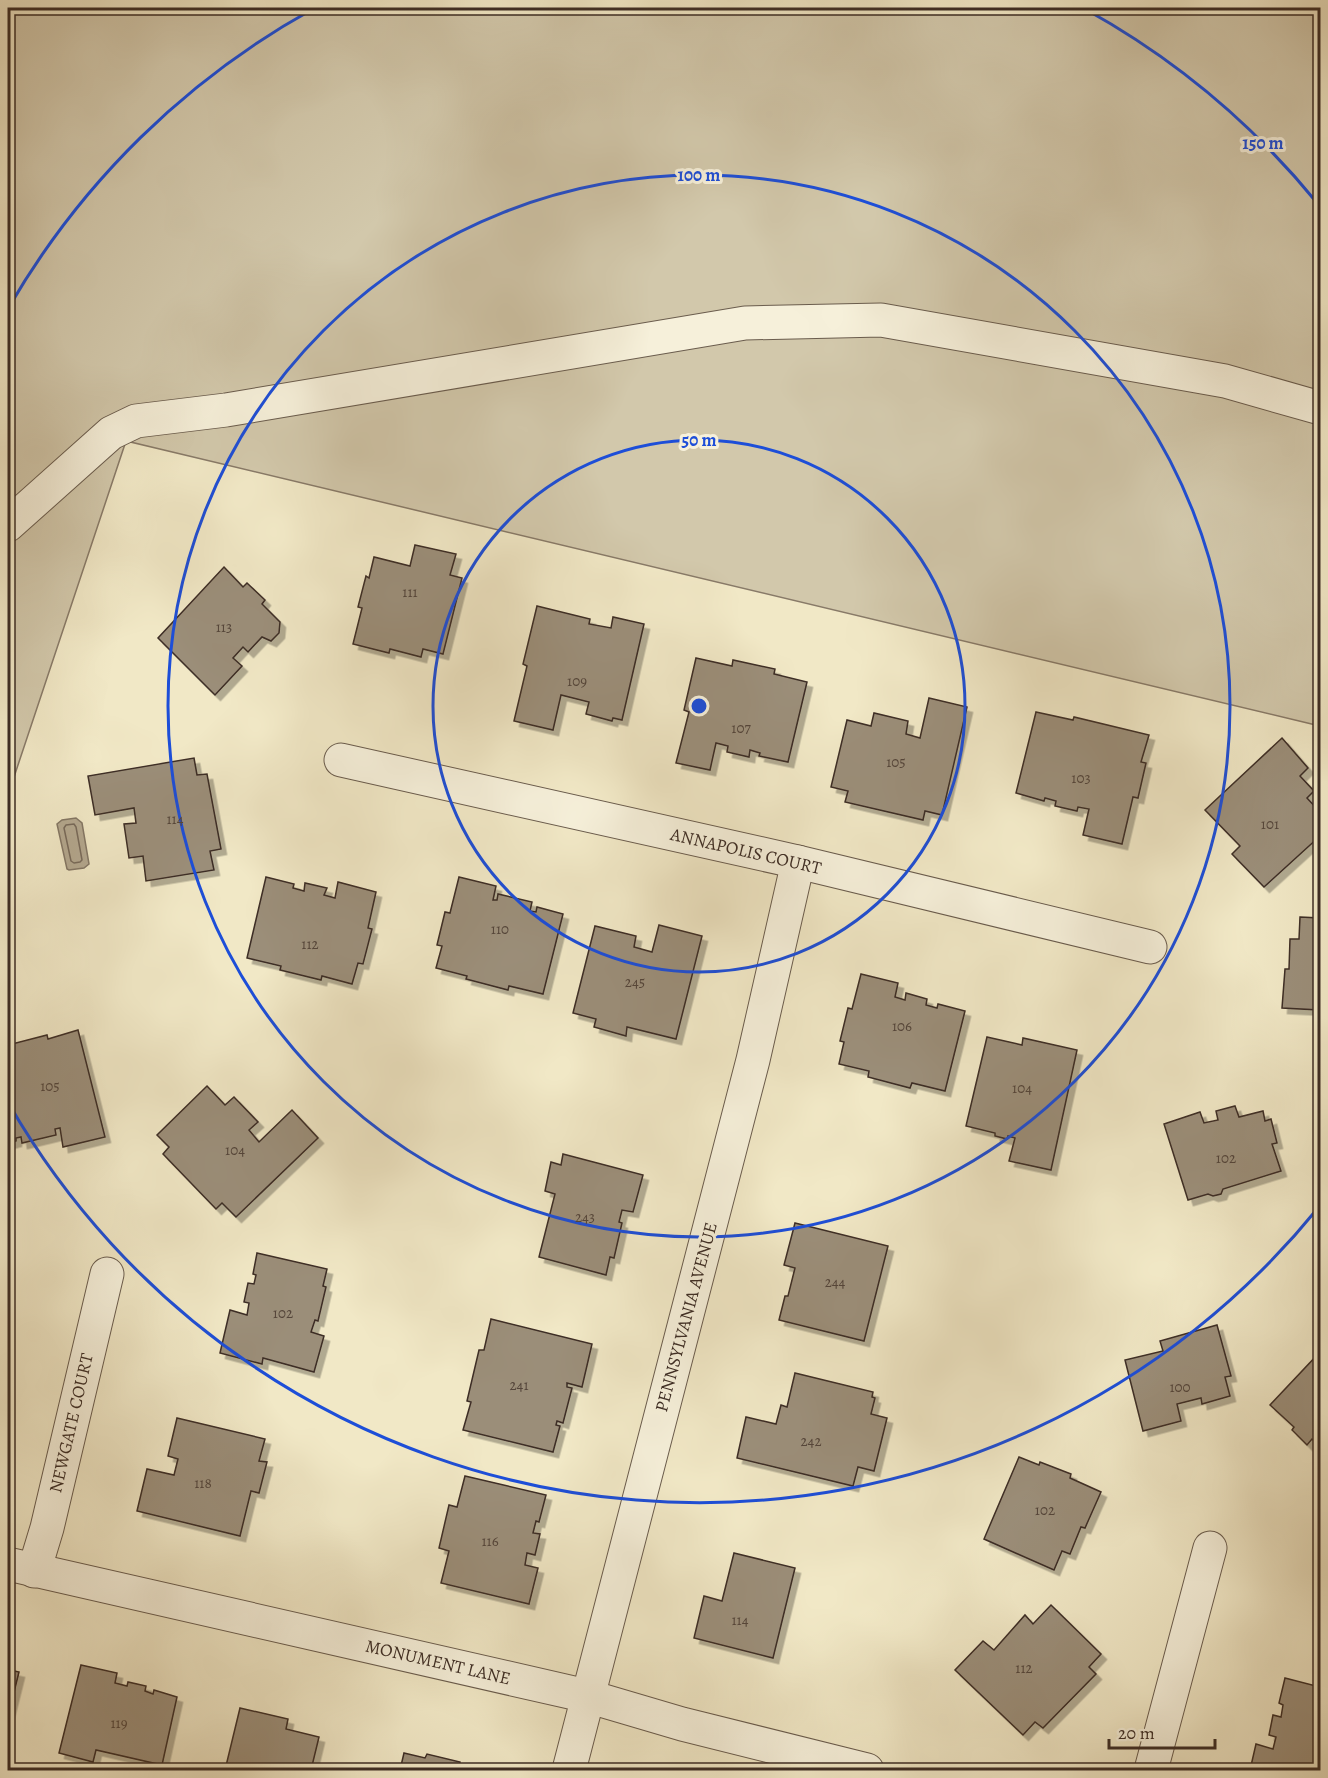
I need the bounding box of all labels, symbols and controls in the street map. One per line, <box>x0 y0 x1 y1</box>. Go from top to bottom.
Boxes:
text: 150 m <box>1242 131 1284 155</box>
text: 100 m <box>678 163 720 187</box>
text: 50 m <box>682 428 716 452</box>
house number: 111 <box>402 582 418 602</box>
house number: 113 <box>216 617 232 637</box>
house number: 109 <box>567 671 587 691</box>
centre of rings <box>689 696 709 716</box>
house number: 107 <box>731 718 751 738</box>
house number: 105 <box>886 752 906 772</box>
house number: 103 <box>1071 768 1091 788</box>
house number: 114 <box>166 809 184 829</box>
house number: 101 <box>1261 814 1279 834</box>
street label: ANNAPOLIS COURT <box>667 822 824 880</box>
house number: 110 <box>491 919 509 939</box>
house number: 112 <box>301 934 319 954</box>
house number: 245 <box>625 972 645 992</box>
house number: 106 <box>892 1016 912 1036</box>
house number: 105 <box>40 1076 60 1096</box>
house number: 104 <box>1012 1078 1032 1098</box>
house number: 104 <box>225 1140 245 1160</box>
house number: 102 <box>1216 1148 1236 1168</box>
house number: 243 <box>575 1207 595 1227</box>
street label: PENNSYLVANIA AVENUE <box>649 1220 723 1414</box>
house number: 244 <box>825 1272 846 1292</box>
house number: 102 <box>273 1303 293 1323</box>
street label: NEWGATE COURT <box>43 1351 99 1495</box>
house number: 241 <box>509 1375 529 1395</box>
house number: 100 <box>1169 1377 1191 1397</box>
house number: 242 <box>800 1431 822 1451</box>
house number: 118 <box>194 1473 212 1493</box>
house number: 102 <box>1035 1500 1055 1520</box>
house number: 116 <box>481 1531 499 1551</box>
house number: 114 <box>731 1610 749 1630</box>
street label: MONUMENT LANE <box>363 1634 513 1690</box>
house number: 112 <box>1015 1658 1033 1678</box>
scale bar <box>1109 1712 1216 1750</box>
house number: 119 <box>110 1713 128 1733</box>
text: 20 m <box>1118 1721 1155 1745</box>

